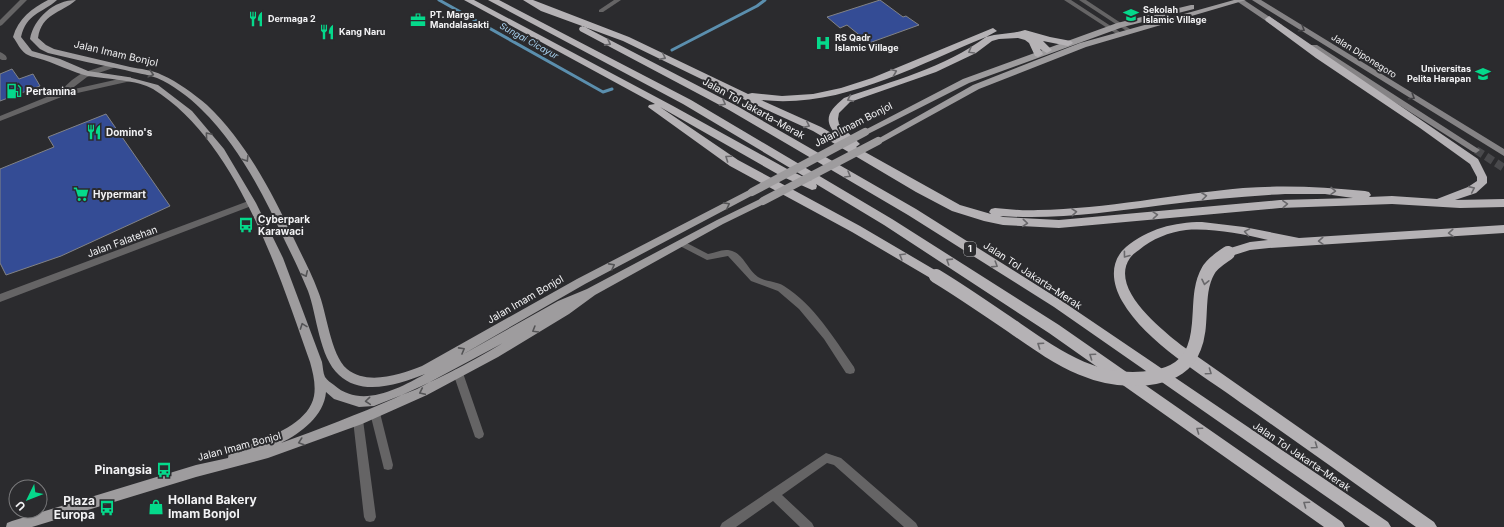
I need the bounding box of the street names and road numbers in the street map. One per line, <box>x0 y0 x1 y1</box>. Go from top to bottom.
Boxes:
street label: Jalan Diponegoro <box>1330 31 1399 80</box>
street label: Jalan Imam Bonjol <box>73 37 159 69</box>
street label: Jalan Tol Jakarta–Merak <box>701 75 808 141</box>
street label: Jalan Imam Bonjol <box>812 99 894 149</box>
street label: Jalan Falatehan <box>85 223 159 259</box>
street label: Jalan Tol Jakarta–Merak <box>982 239 1085 312</box>
road number: 1 <box>964 242 976 256</box>
street label: Jalan Imam Bonjol <box>485 272 565 326</box>
street label: Jalan Tol Jakarta–Merak <box>1251 419 1353 493</box>
street label: Jalan Imam Bonjol <box>196 429 282 463</box>

